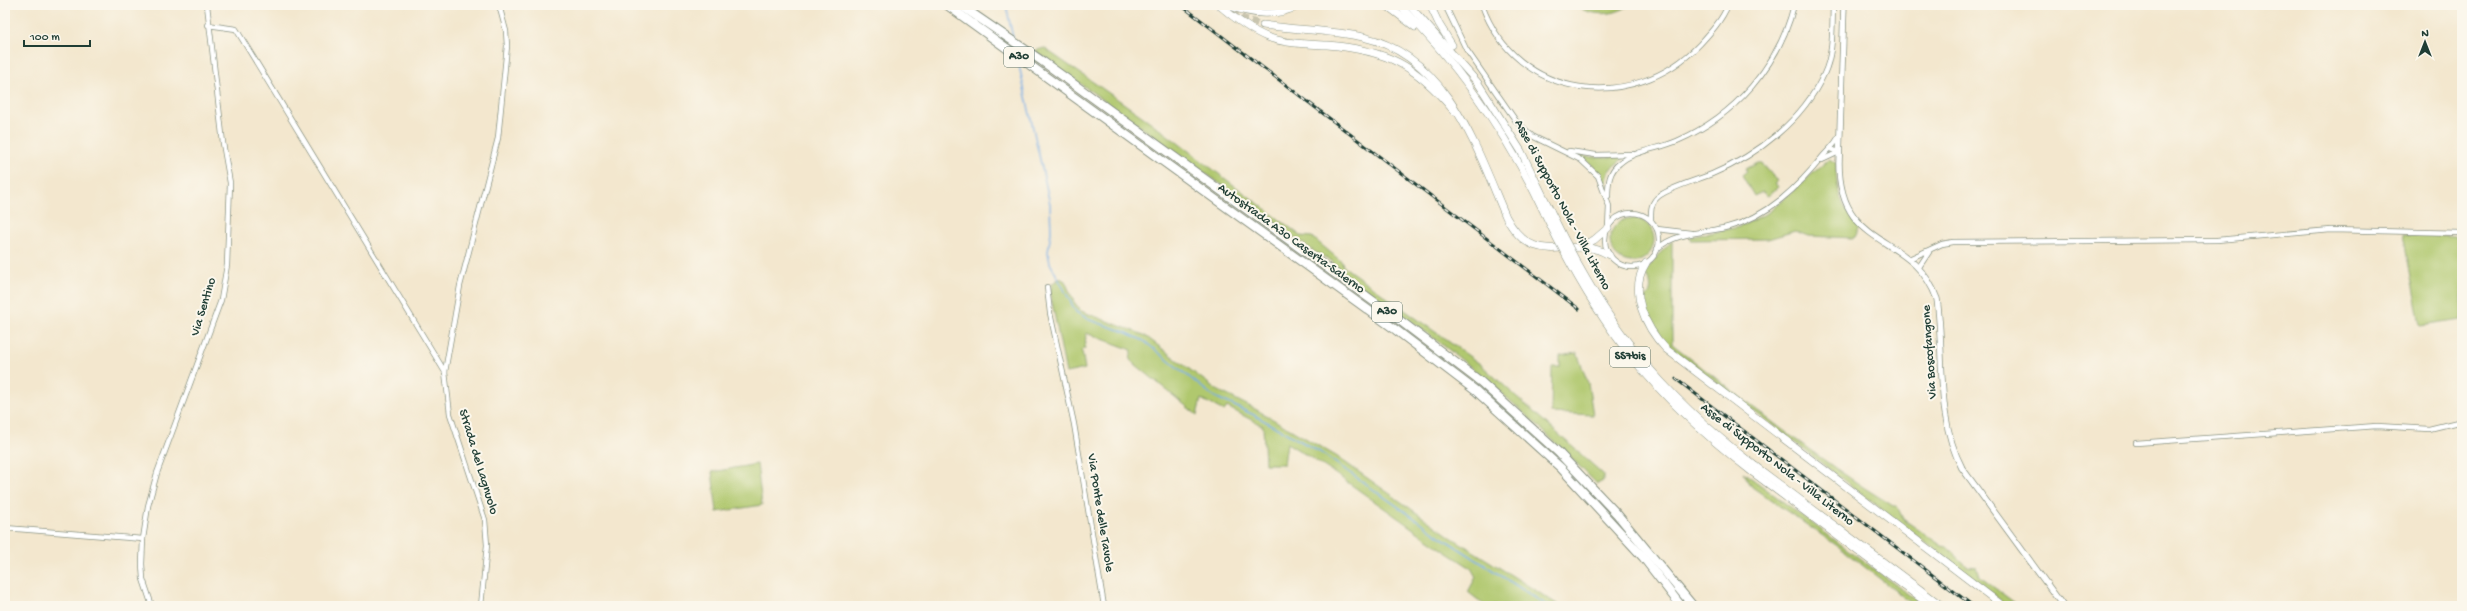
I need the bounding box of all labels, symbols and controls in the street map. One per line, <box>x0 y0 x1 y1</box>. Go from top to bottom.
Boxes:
scale bar <box>24 22 90 48</box>
north arrow <box>2405 22 2445 62</box>
text: N <box>2421 28 2429 40</box>
text: 100 m <box>29 31 60 45</box>
road number: A30 <box>1004 47 1034 67</box>
street label: Asse di Supporto Nola - Villa Literno <box>1511 117 1614 293</box>
street label: Autostrada A30 Caserta-Salerno <box>1215 181 1368 297</box>
street label: Via Sentino <box>188 276 220 339</box>
road number: A30 <box>1372 302 1402 322</box>
street label: Via Boscofangone <box>1919 304 1941 400</box>
road number: SS7bis <box>1610 347 1650 367</box>
street label: Asse di Supporto Nola - Villa Literno <box>1697 400 1857 530</box>
street label: Strada del Lagnuolo <box>455 408 501 517</box>
street label: Via Ponte delle Tavole <box>1083 452 1117 574</box>

